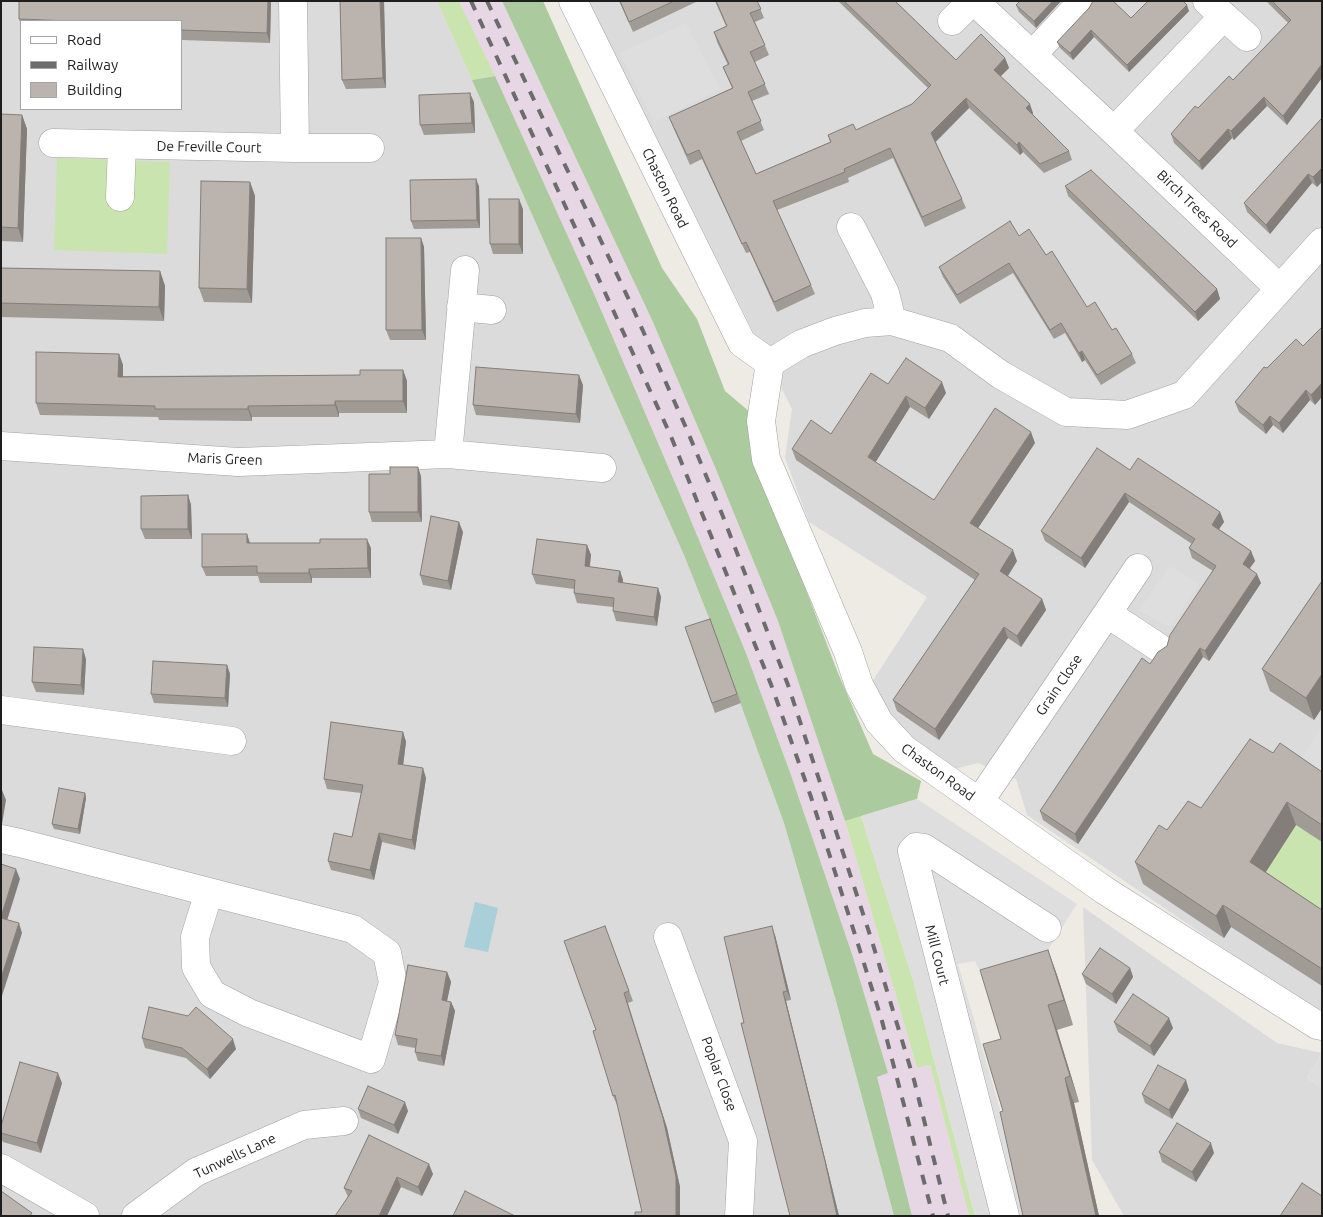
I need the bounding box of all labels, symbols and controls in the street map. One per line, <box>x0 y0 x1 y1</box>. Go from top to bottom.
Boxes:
legend <box>20 20 182 110</box>
text: Road <box>67 31 102 48</box>
text: Railway <box>67 56 118 73</box>
text: Building <box>67 81 122 98</box>
street label: De Freville Court <box>156 138 262 156</box>
street label: Chaston Road <box>638 145 692 231</box>
street label: Birch Trees Road <box>1153 167 1241 251</box>
street label: Maris Green <box>187 449 263 469</box>
street label: Grain Close <box>1032 651 1086 719</box>
street label: Chaston Road <box>898 740 978 804</box>
street label: Mill Court <box>921 923 953 987</box>
street label: Poplar Close <box>698 1034 740 1114</box>
street label: Tunwells Lane <box>191 1130 279 1182</box>

